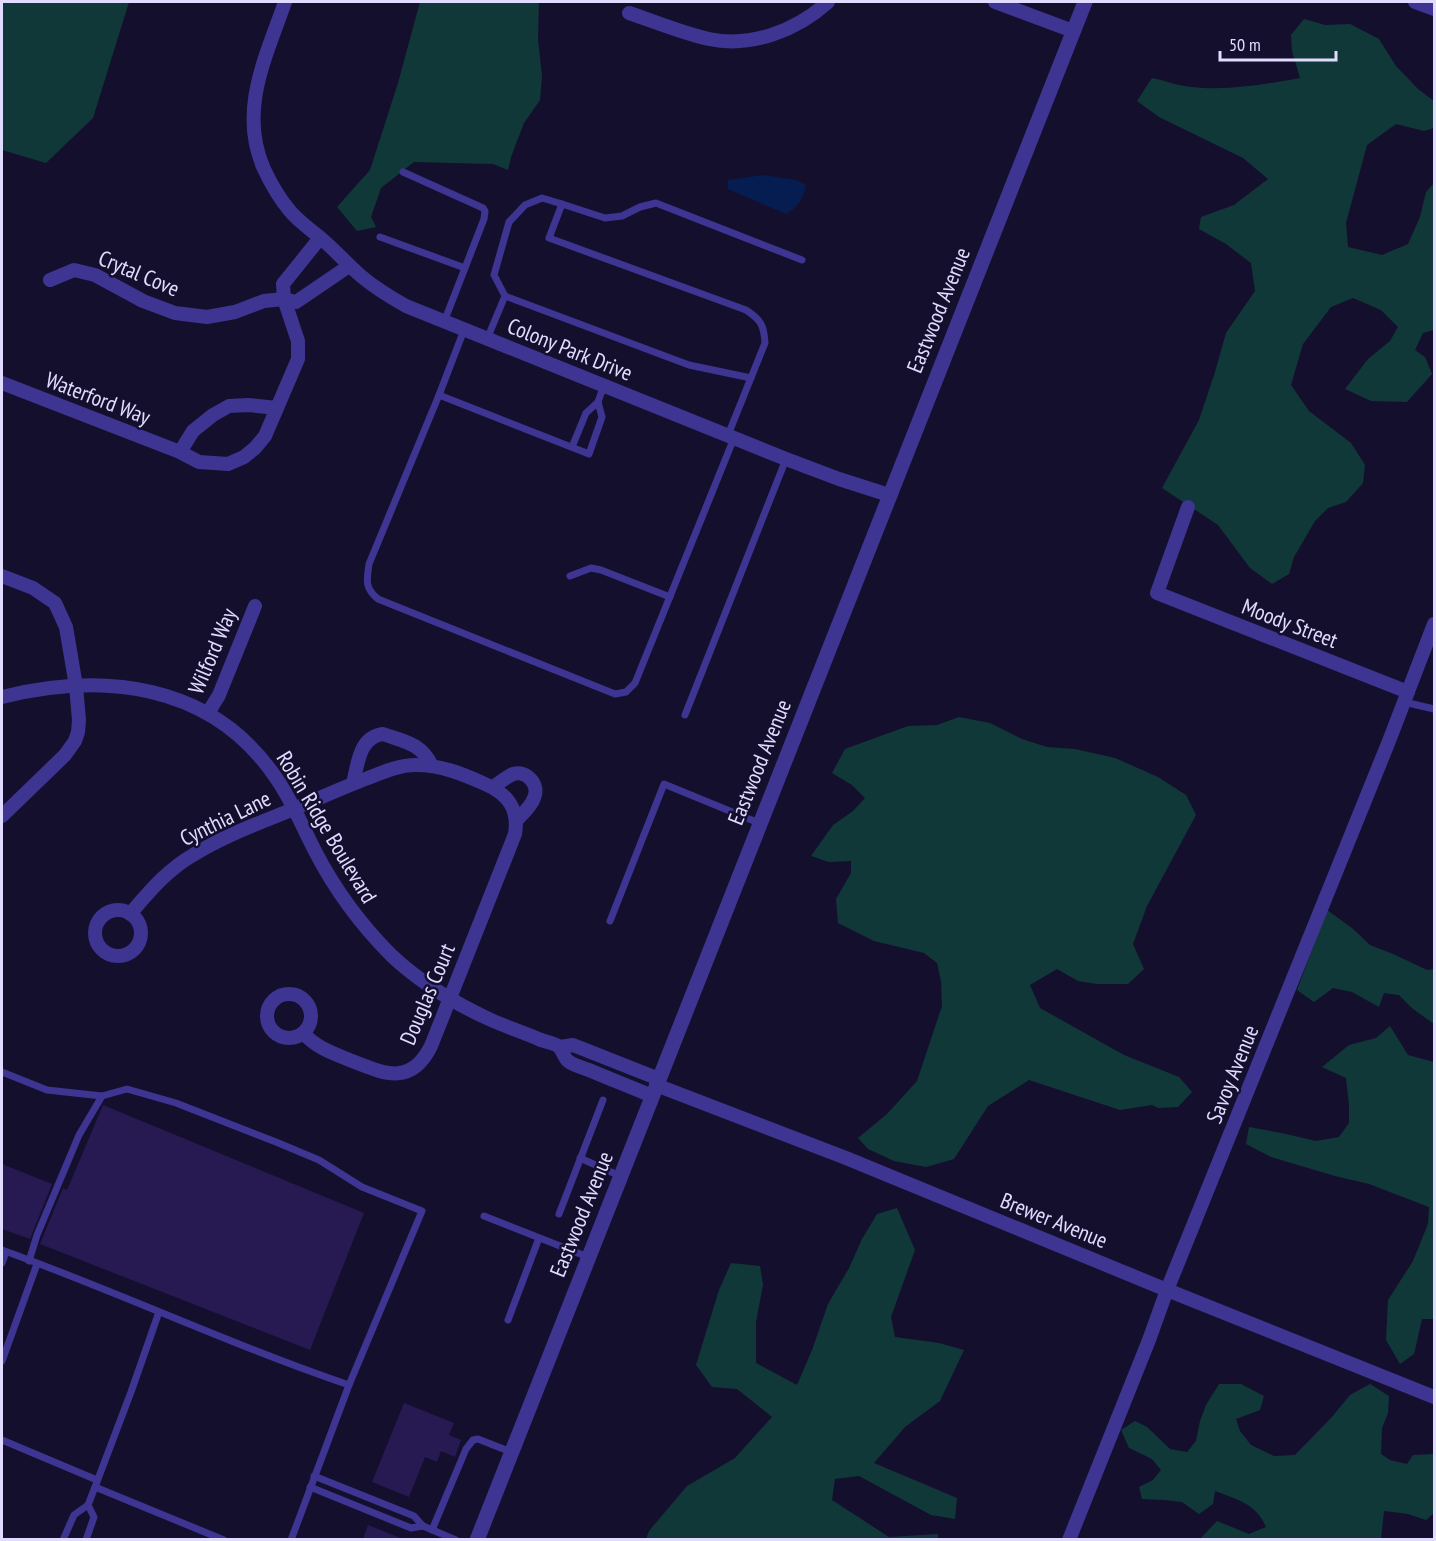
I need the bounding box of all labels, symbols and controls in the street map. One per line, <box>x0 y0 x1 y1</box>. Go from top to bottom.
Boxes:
scale bar <box>1220 24 1336 62</box>
text: 50 m <box>1229 33 1261 56</box>
street label: Crytal Cove <box>94 243 184 303</box>
street label: Eastwood Avenue <box>900 243 976 377</box>
street label: Colony Park Drive <box>503 311 637 387</box>
street label: Waterford Way <box>42 365 155 431</box>
street label: Moody Street <box>1238 592 1342 654</box>
street label: Wilford Way <box>181 603 243 698</box>
street label: Eastwood Avenue <box>721 695 797 829</box>
street label: Robin Ridge Boulevard <box>271 746 383 908</box>
street label: Cynthia Lane <box>175 784 275 852</box>
street label: Douglas Court <box>393 939 461 1049</box>
street label: Savoy Avenue <box>1200 1021 1264 1127</box>
street label: Eastwood Avenue <box>543 1147 619 1281</box>
street label: Brewer Avenue <box>996 1186 1112 1254</box>

